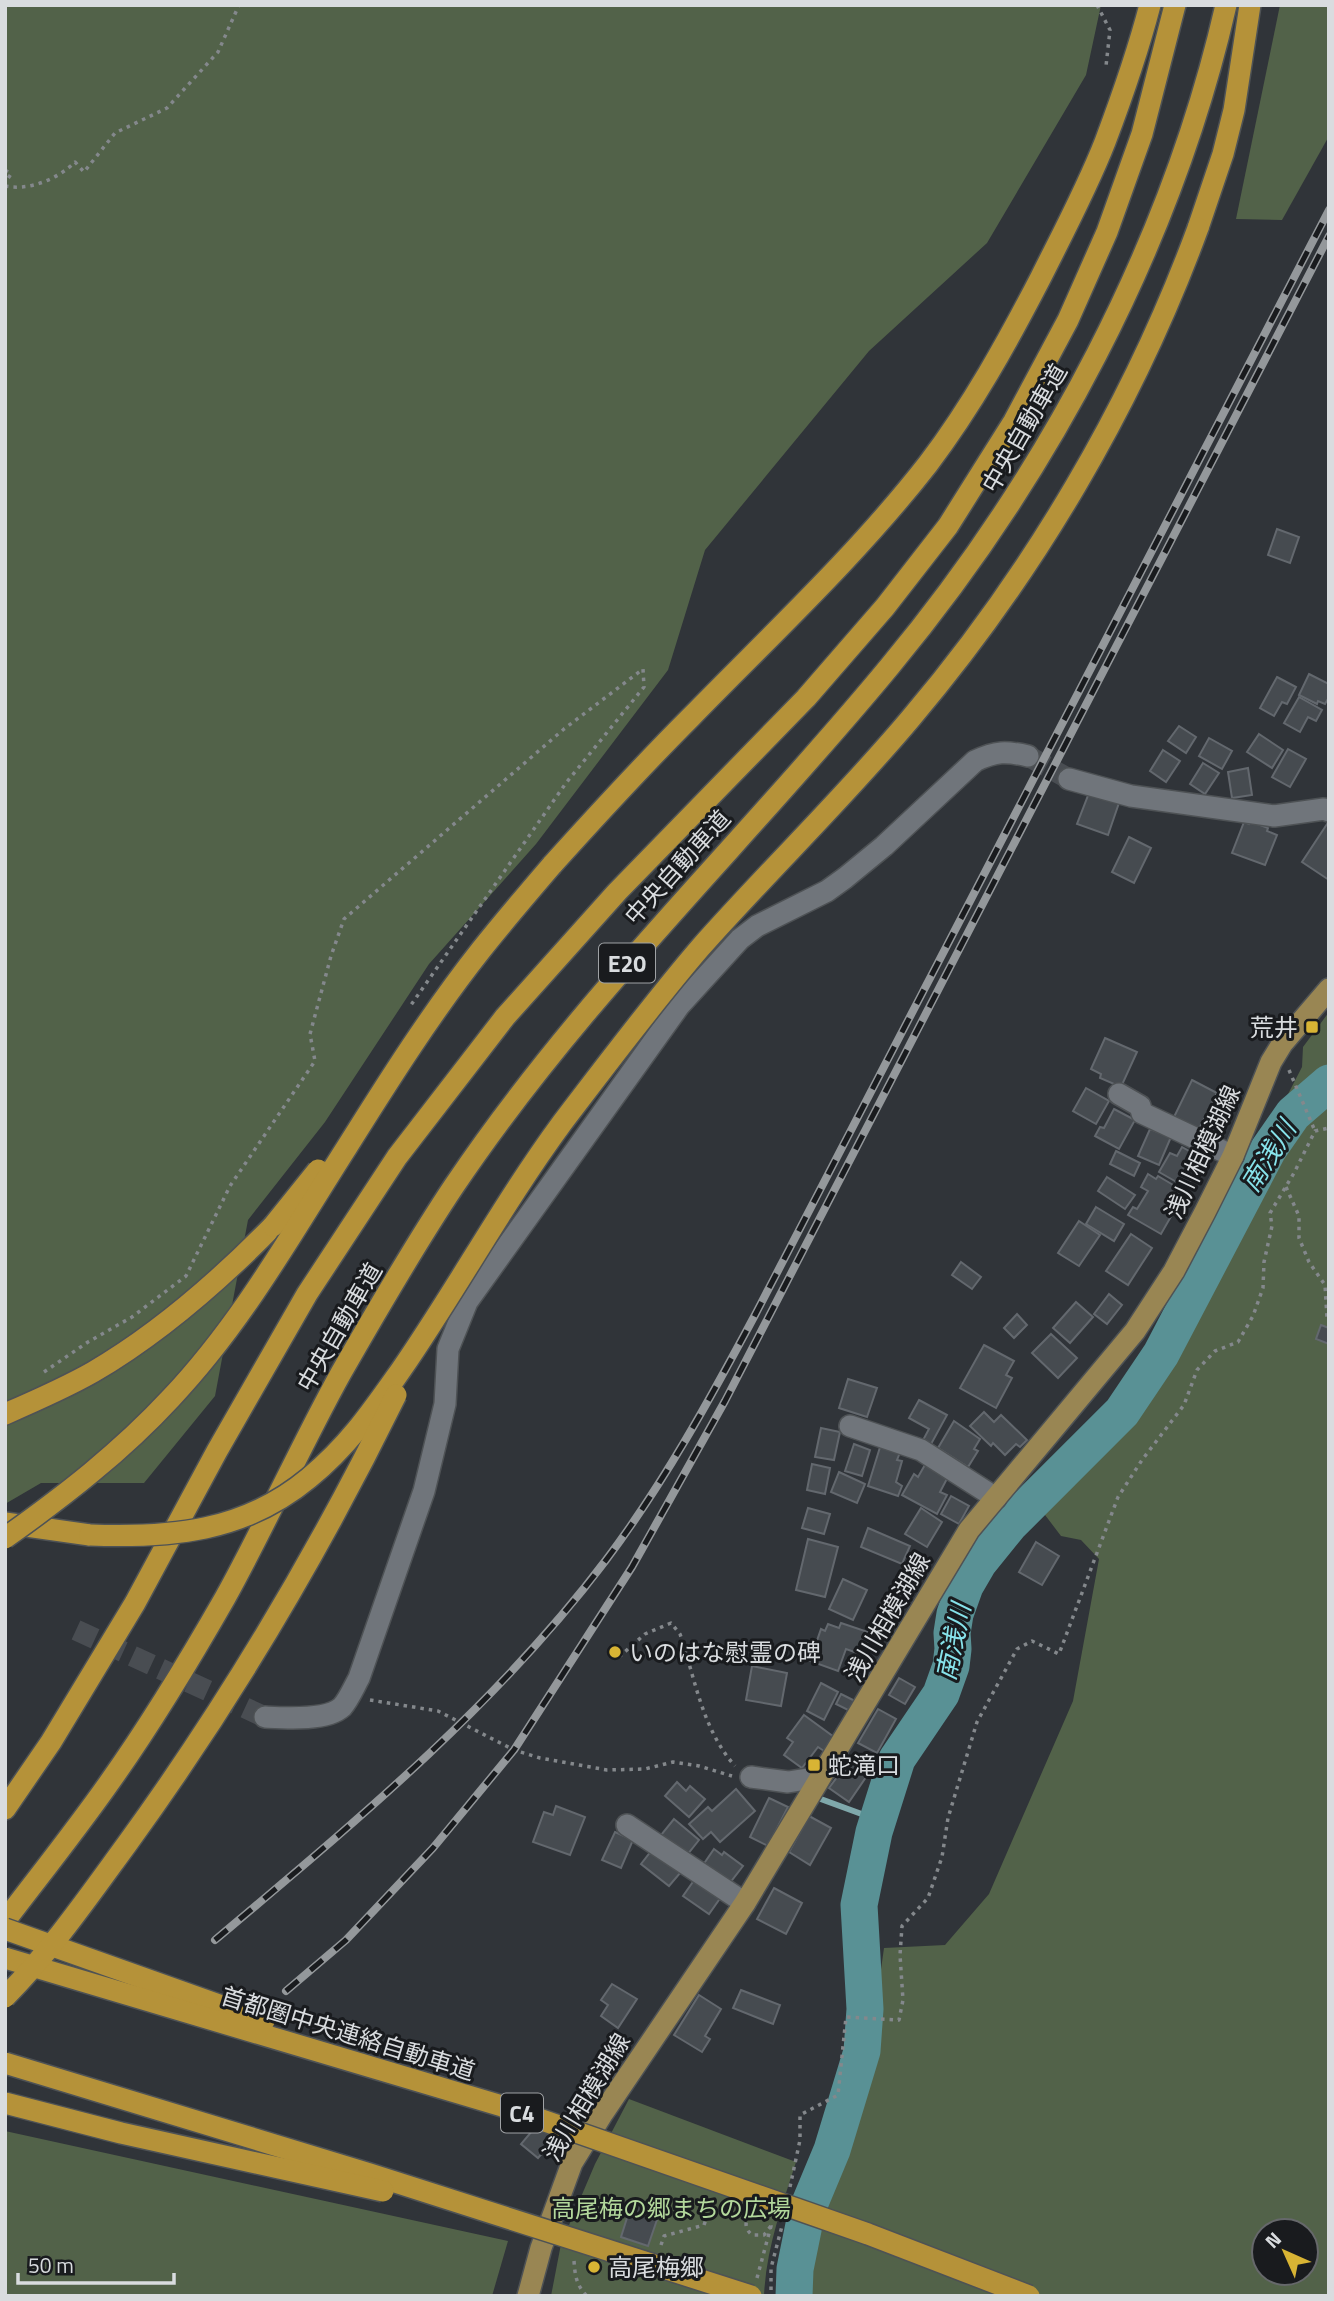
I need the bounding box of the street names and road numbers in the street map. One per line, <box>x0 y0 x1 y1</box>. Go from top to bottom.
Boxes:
street label: 中央自動車道 <box>972 357 1076 499</box>
street label: 中央自動車道 <box>615 801 739 933</box>
road number: E20 <box>599 944 655 982</box>
street label: 浅川相模湖線 <box>1155 1079 1249 1225</box>
street label: 中央自動車道 <box>287 1256 391 1398</box>
street label: 浅川相模湖線 <box>835 1546 939 1688</box>
street label: 首都圏中央連絡自動車道 <box>217 1977 479 2089</box>
street label: 浅川相模湖線 <box>533 2026 639 2168</box>
road number: C4 <box>501 2094 543 2132</box>

